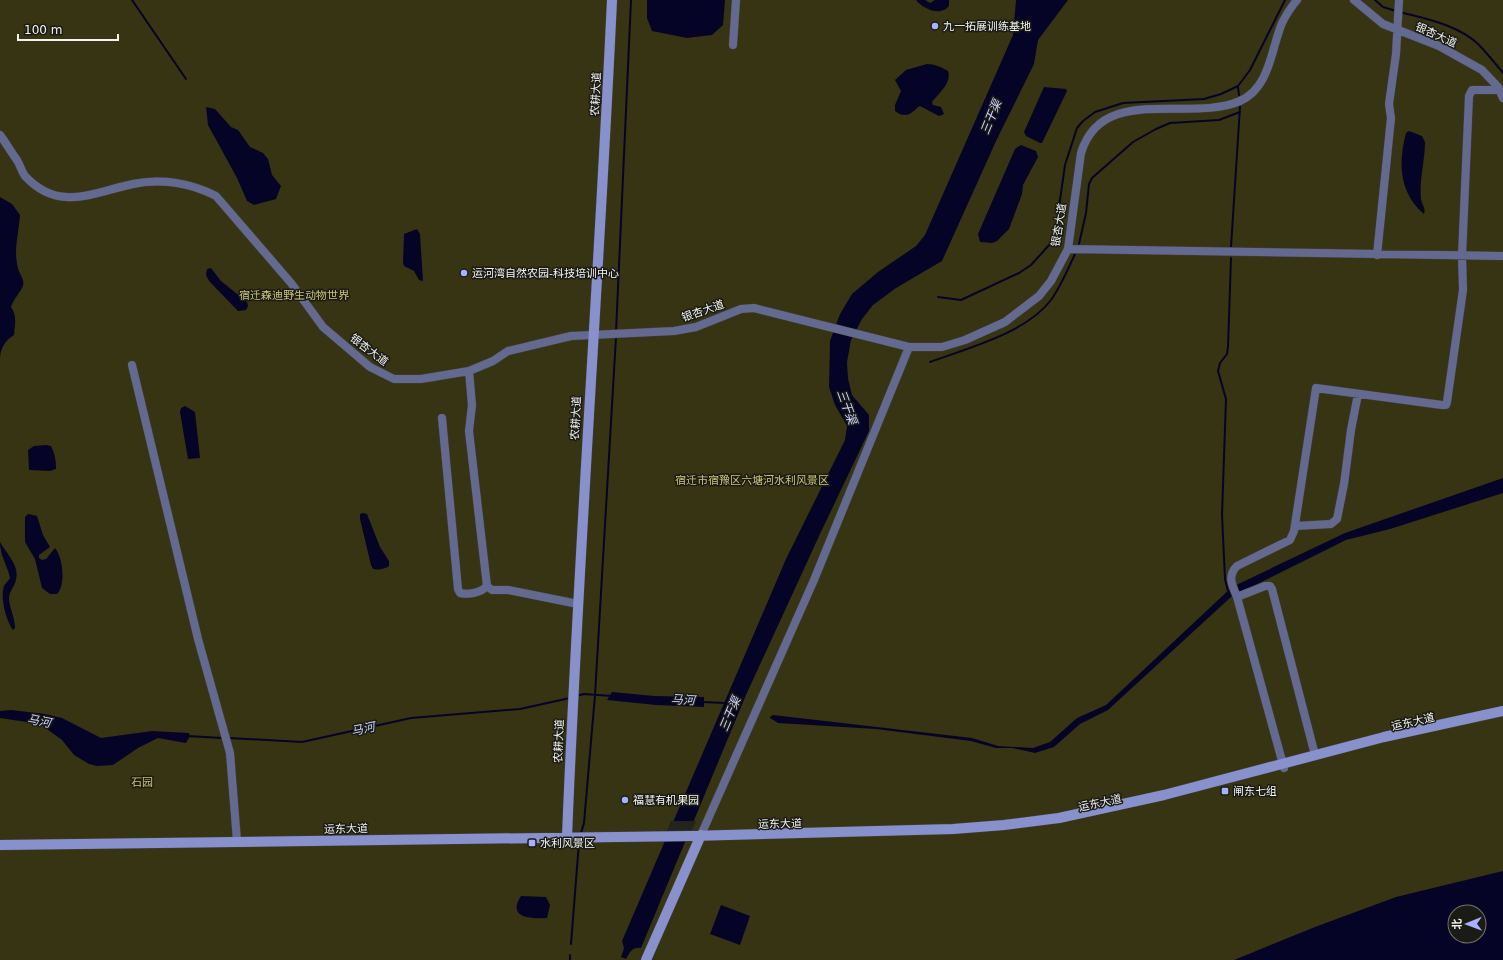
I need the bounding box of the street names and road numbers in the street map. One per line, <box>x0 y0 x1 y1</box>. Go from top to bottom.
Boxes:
street label: 银杏大道 <box>1413 20 1459 50</box>
street label: 农耕大道 <box>588 72 604 116</box>
street label: 银杏大道 <box>1049 202 1069 248</box>
street label: 银杏大道 <box>680 298 726 324</box>
street label: 银杏大道 <box>348 332 390 368</box>
street label: 农耕大道 <box>568 396 584 440</box>
street label: 运东大道 <box>1390 711 1436 733</box>
street label: 农耕大道 <box>552 719 566 763</box>
street label: 运东大道 <box>1077 792 1123 814</box>
street label: 运东大道 <box>758 817 802 831</box>
street label: 运东大道 <box>324 822 368 836</box>

